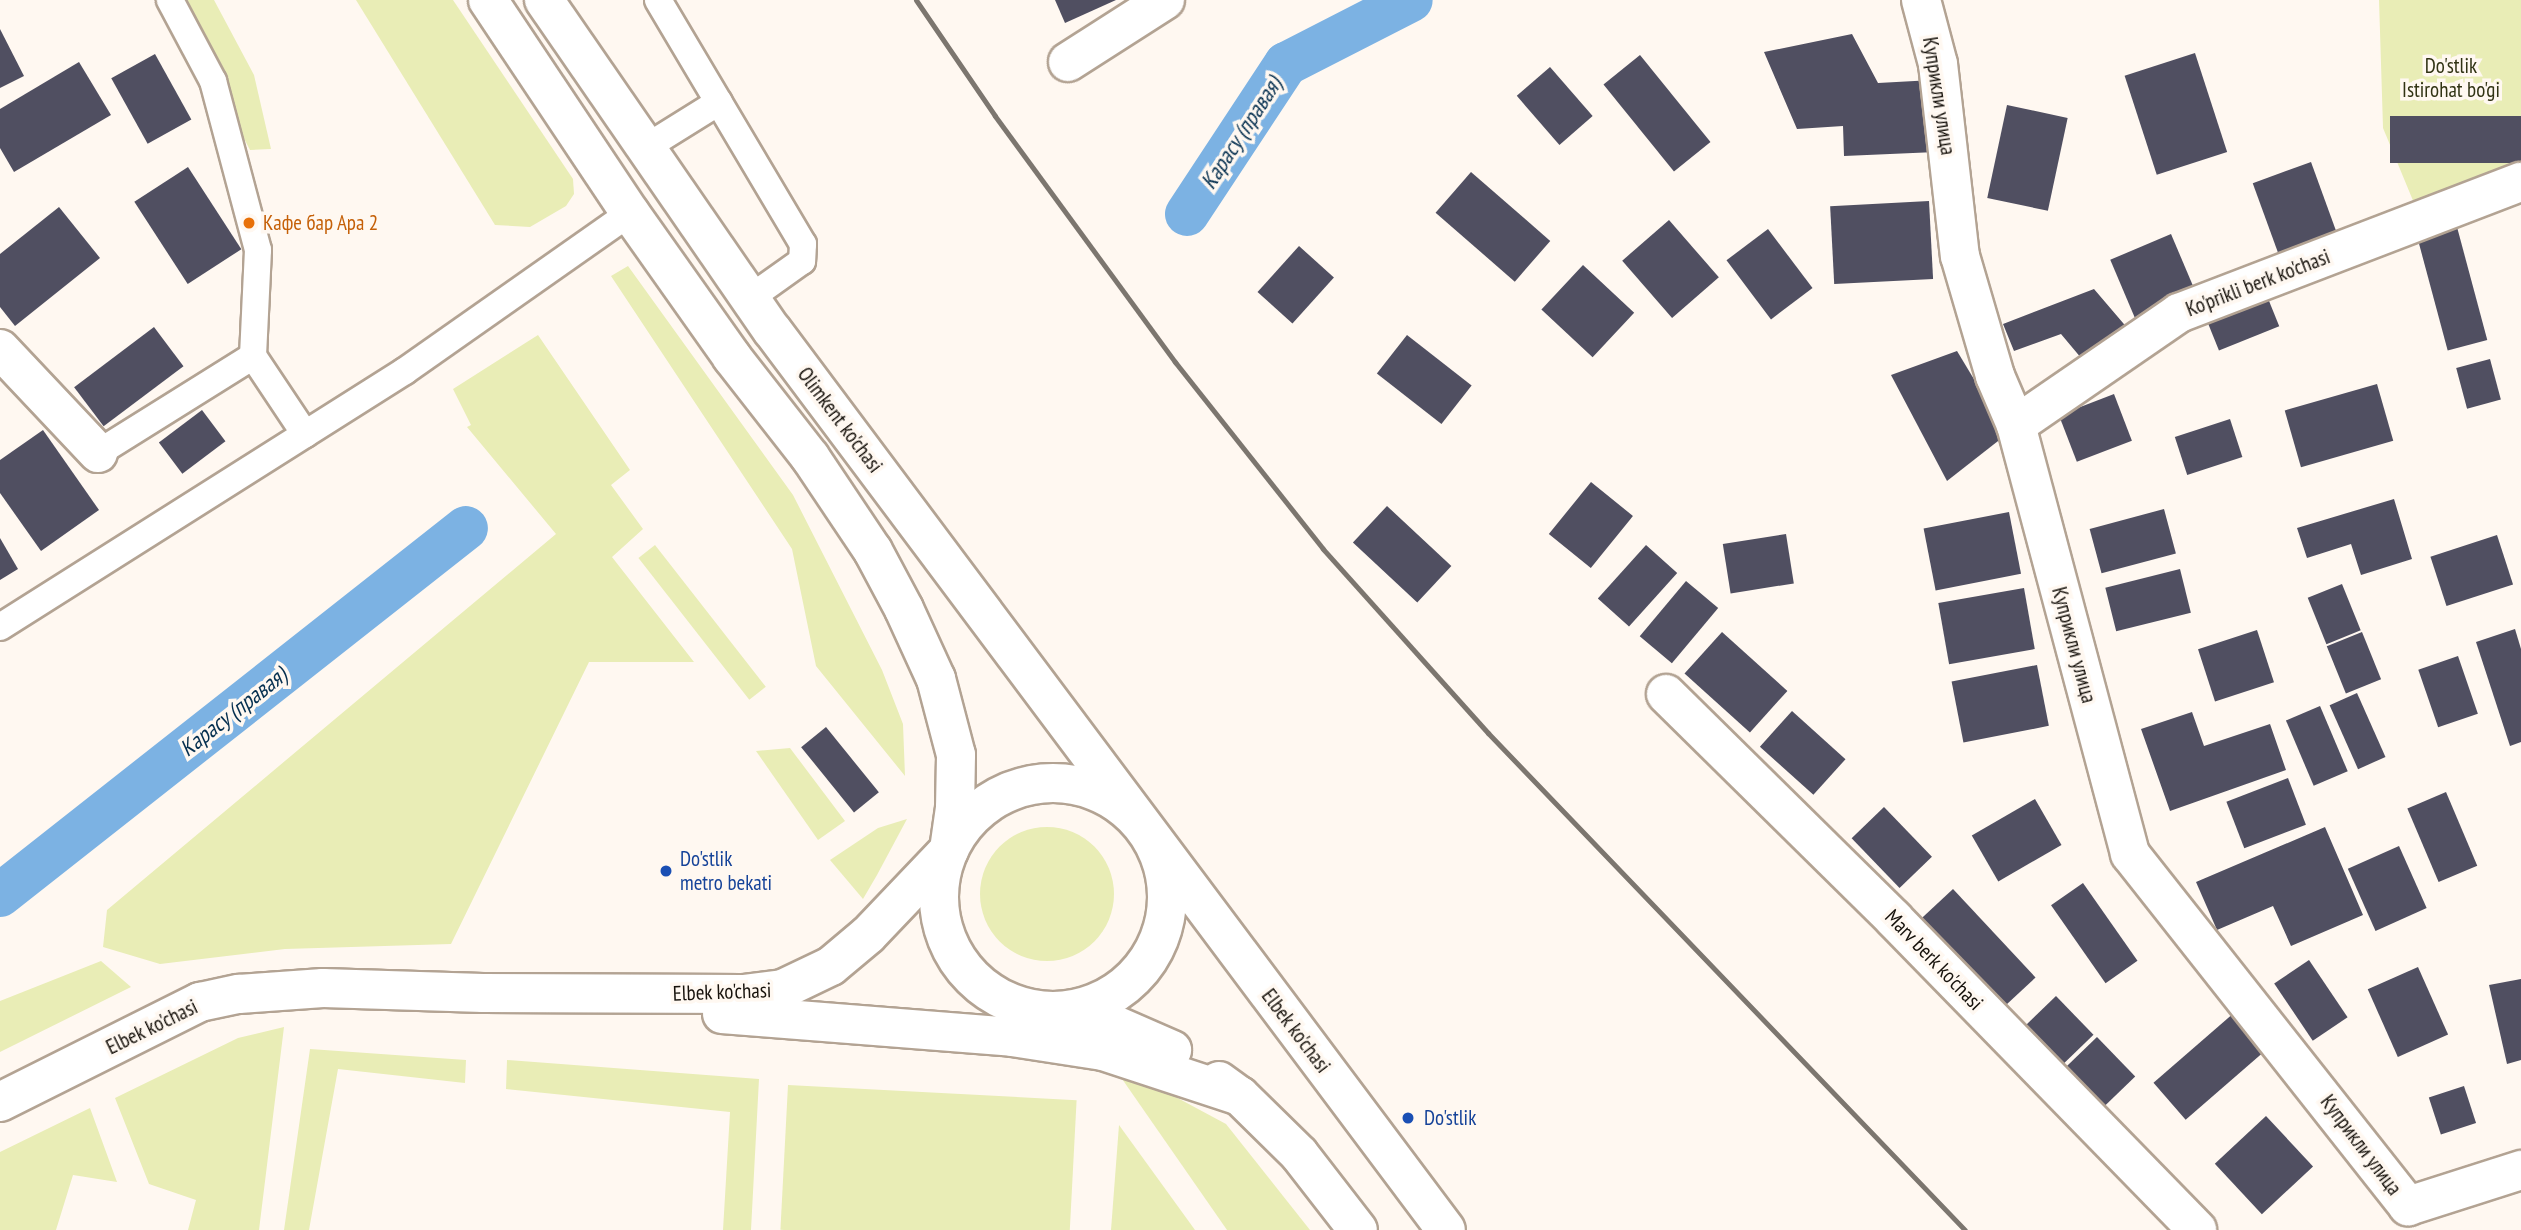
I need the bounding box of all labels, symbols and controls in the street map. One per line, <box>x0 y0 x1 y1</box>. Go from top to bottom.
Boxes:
street label: Куприкли улица <box>1917 35 1961 157</box>
park label: Do'stlik Istirohat bo'gi <box>2402 53 2500 103</box>
water label: Карасу (правая) <box>1194 72 1288 194</box>
place label: Кафе бар Ара 2 <box>263 210 379 236</box>
marker: Кафе бар Ара 2 <box>241 215 257 231</box>
street label: Ko'prikli berk ko'chasi <box>2182 244 2334 322</box>
street label: Olimkent ko'chasi <box>792 362 888 478</box>
street label: Куприкли улица <box>2046 584 2102 706</box>
water label: Карасу (правая) <box>174 662 292 762</box>
place label: Do'stlik metro bekati <box>680 846 772 896</box>
marker: Do'stlik metro bekati <box>658 863 674 879</box>
street label: Marv berk ko'chasi <box>1879 904 1989 1016</box>
street label: Elbek ko'chasi <box>672 978 772 1006</box>
street label: Elbek ko'chasi <box>1256 984 1336 1078</box>
street label: Elbek ko'chasi <box>102 994 202 1060</box>
street label: Куприкли улица <box>2315 1090 2407 1200</box>
place label: Do'stlik <box>1424 1105 1476 1131</box>
marker: Do'stlik <box>1398 1108 1418 1128</box>

